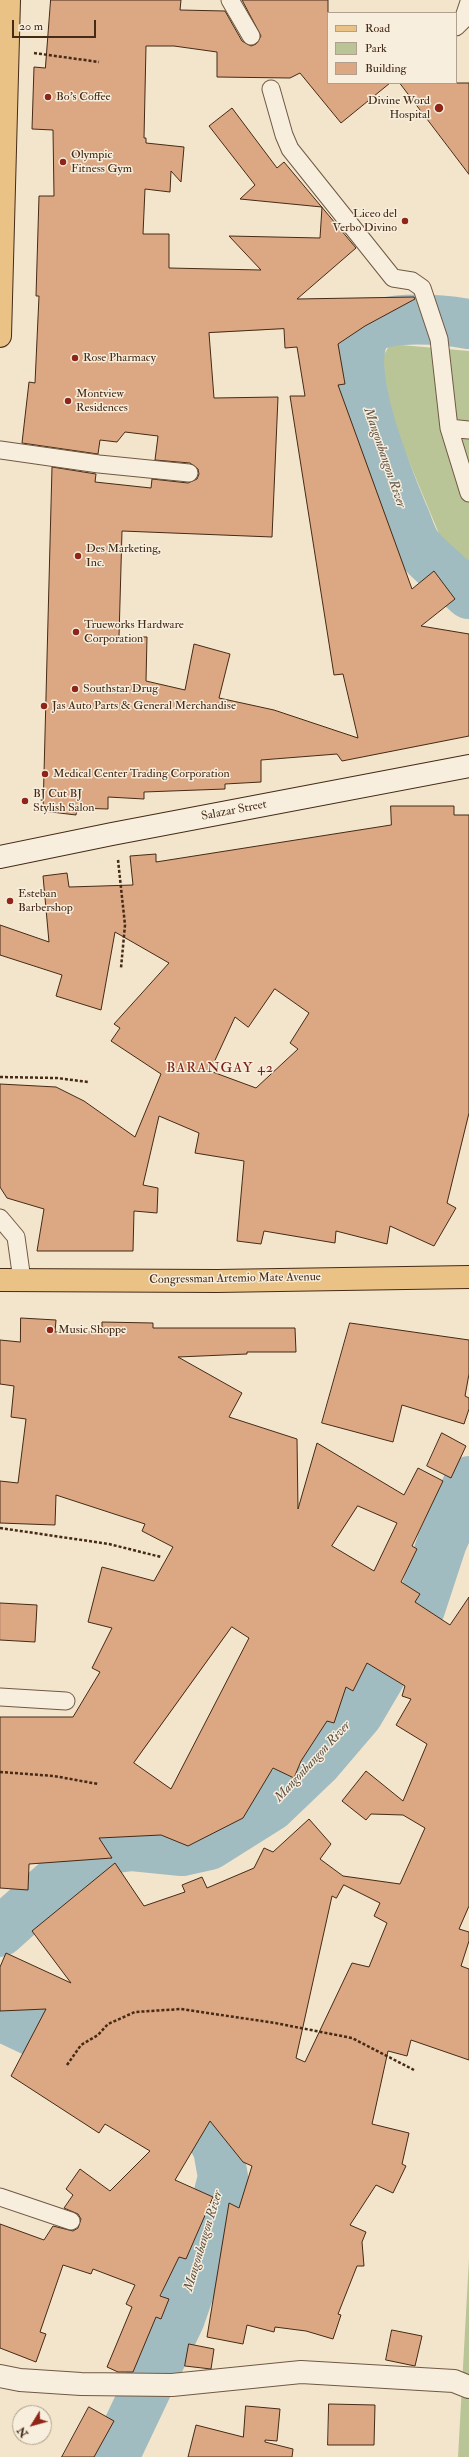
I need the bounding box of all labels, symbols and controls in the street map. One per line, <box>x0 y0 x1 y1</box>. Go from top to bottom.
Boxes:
scale bar <box>14 12 98 38</box>
legend <box>327 12 457 84</box>
text: 20 m <box>19 19 43 34</box>
text: Road <box>365 21 390 36</box>
text: Park <box>365 41 387 56</box>
text: Building <box>365 61 406 76</box>
place label: Bo's Coffee <box>56 90 111 104</box>
marker: Bo's Coffee <box>43 92 53 102</box>
place label: Divine Word Hospital <box>368 94 430 122</box>
marker: Divine Word Hospital <box>433 102 445 114</box>
place label: Olympic Fitness Gym <box>71 148 132 176</box>
marker: Olympic Fitness Gym <box>58 157 68 167</box>
place label: Liceo del Verbo Divino <box>333 207 397 235</box>
marker: Liceo del Verbo Divino <box>400 216 410 226</box>
place label: Rose Pharmacy <box>83 351 156 365</box>
marker: Rose Pharmacy <box>70 353 80 363</box>
place label: Montview Residences <box>76 387 128 415</box>
marker: Montview Residences <box>63 396 73 406</box>
water label: Mangonbangon River <box>360 406 408 510</box>
place label: Des Marketing, Inc. <box>86 542 161 570</box>
marker: Des Marketing, Inc. <box>73 551 83 561</box>
place label: Trueworks Hardware Corporation <box>84 618 184 646</box>
marker: Trueworks Hardware Corporation <box>71 627 81 637</box>
place label: Southstar Drug <box>83 682 158 696</box>
marker: Southstar Drug <box>70 684 80 694</box>
place label: Jas Auto Parts & General Merchandise <box>52 699 236 713</box>
marker: Jas Auto Parts & General Merchandise <box>39 701 49 711</box>
place label: Medical Center Trading Corporation <box>53 767 230 781</box>
marker: Medical Center Trading Corporation <box>40 769 50 779</box>
place label: BJ Cut BJ Stylish Salon <box>33 787 95 815</box>
marker: BJ Cut BJ Stylish Salon <box>20 796 30 806</box>
street label: Salazar Street <box>200 798 268 824</box>
place label: Esteban Barbershop <box>18 887 73 915</box>
marker: Esteban Barbershop <box>5 896 15 906</box>
district label: BARANGAY 42 <box>166 1061 274 1077</box>
street label: Congressman Artemio Mate Avenue <box>149 1270 321 1288</box>
place label: Music Shoppe <box>58 1323 126 1337</box>
marker: Music Shoppe <box>45 1325 55 1335</box>
water label: Mangonbangon River <box>272 1718 354 1806</box>
water label: Mangonbangon River <box>181 2189 227 2293</box>
north arrow <box>12 2405 52 2445</box>
text: N <box>15 2424 31 2440</box>

